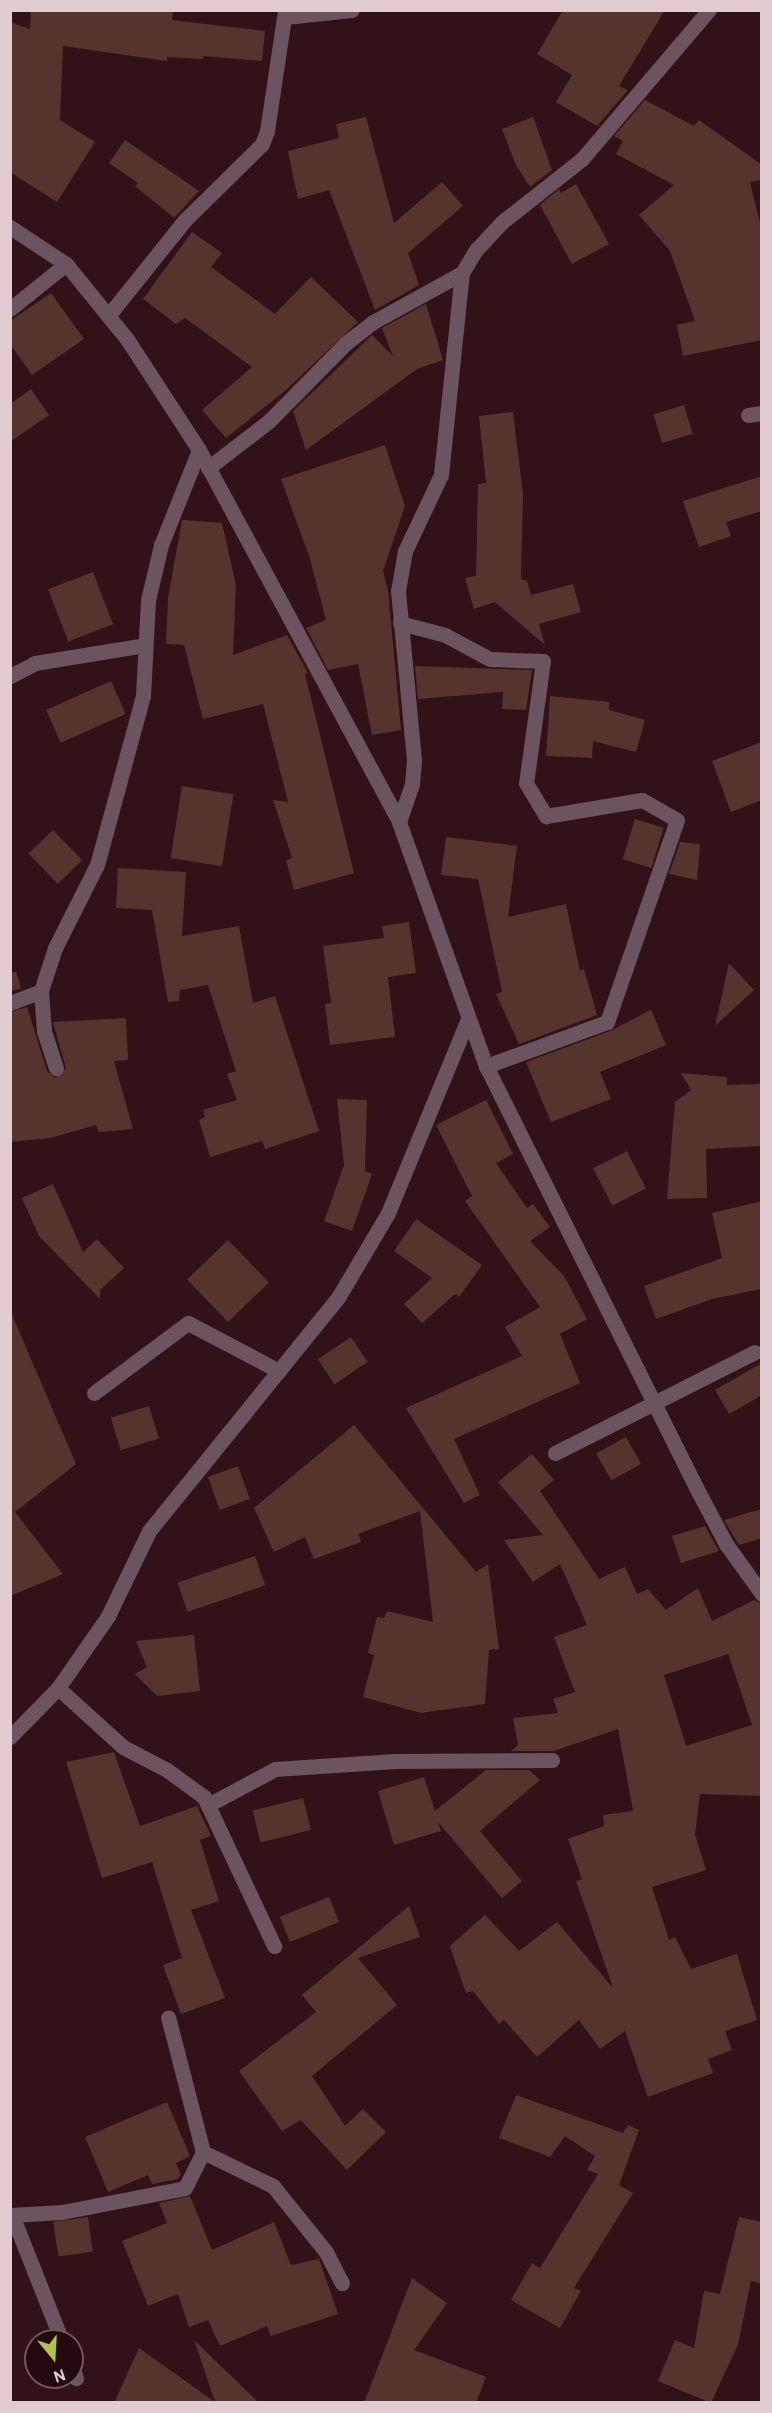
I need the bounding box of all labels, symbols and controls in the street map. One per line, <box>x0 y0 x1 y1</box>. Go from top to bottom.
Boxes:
north arrow <box>24 2329 84 2389</box>
text: N <box>50 2363 68 2386</box>

